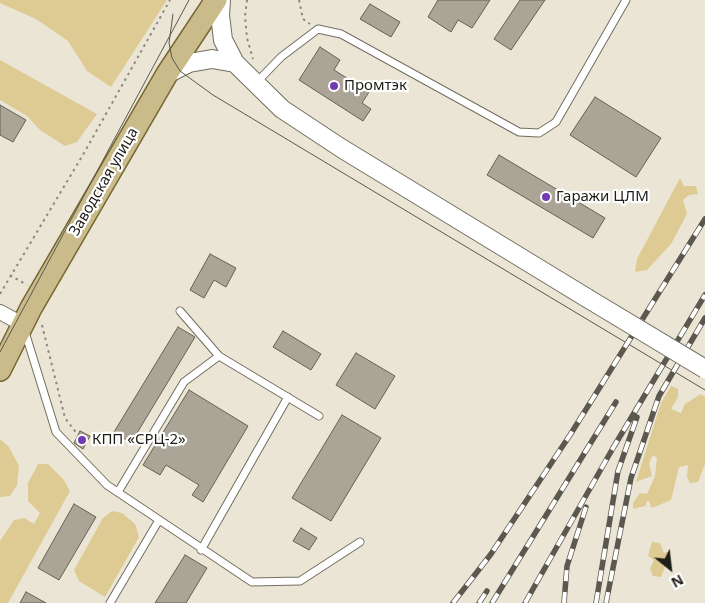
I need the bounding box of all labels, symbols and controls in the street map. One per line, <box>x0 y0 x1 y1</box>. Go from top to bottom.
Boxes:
place label: Промтэк <box>344 77 407 95</box>
marker: Промтэк <box>328 80 340 92</box>
street label: Заводская улица <box>66 125 142 239</box>
place label: Гаражи ЦЛМ <box>556 188 649 206</box>
marker: Гаражи ЦЛМ <box>540 191 552 203</box>
place label: КПП «СРЦ-2» <box>92 431 186 449</box>
marker: КПП «СРЦ-2» <box>76 434 88 446</box>
north arrow <box>645 543 695 593</box>
text: N <box>668 570 687 593</box>

